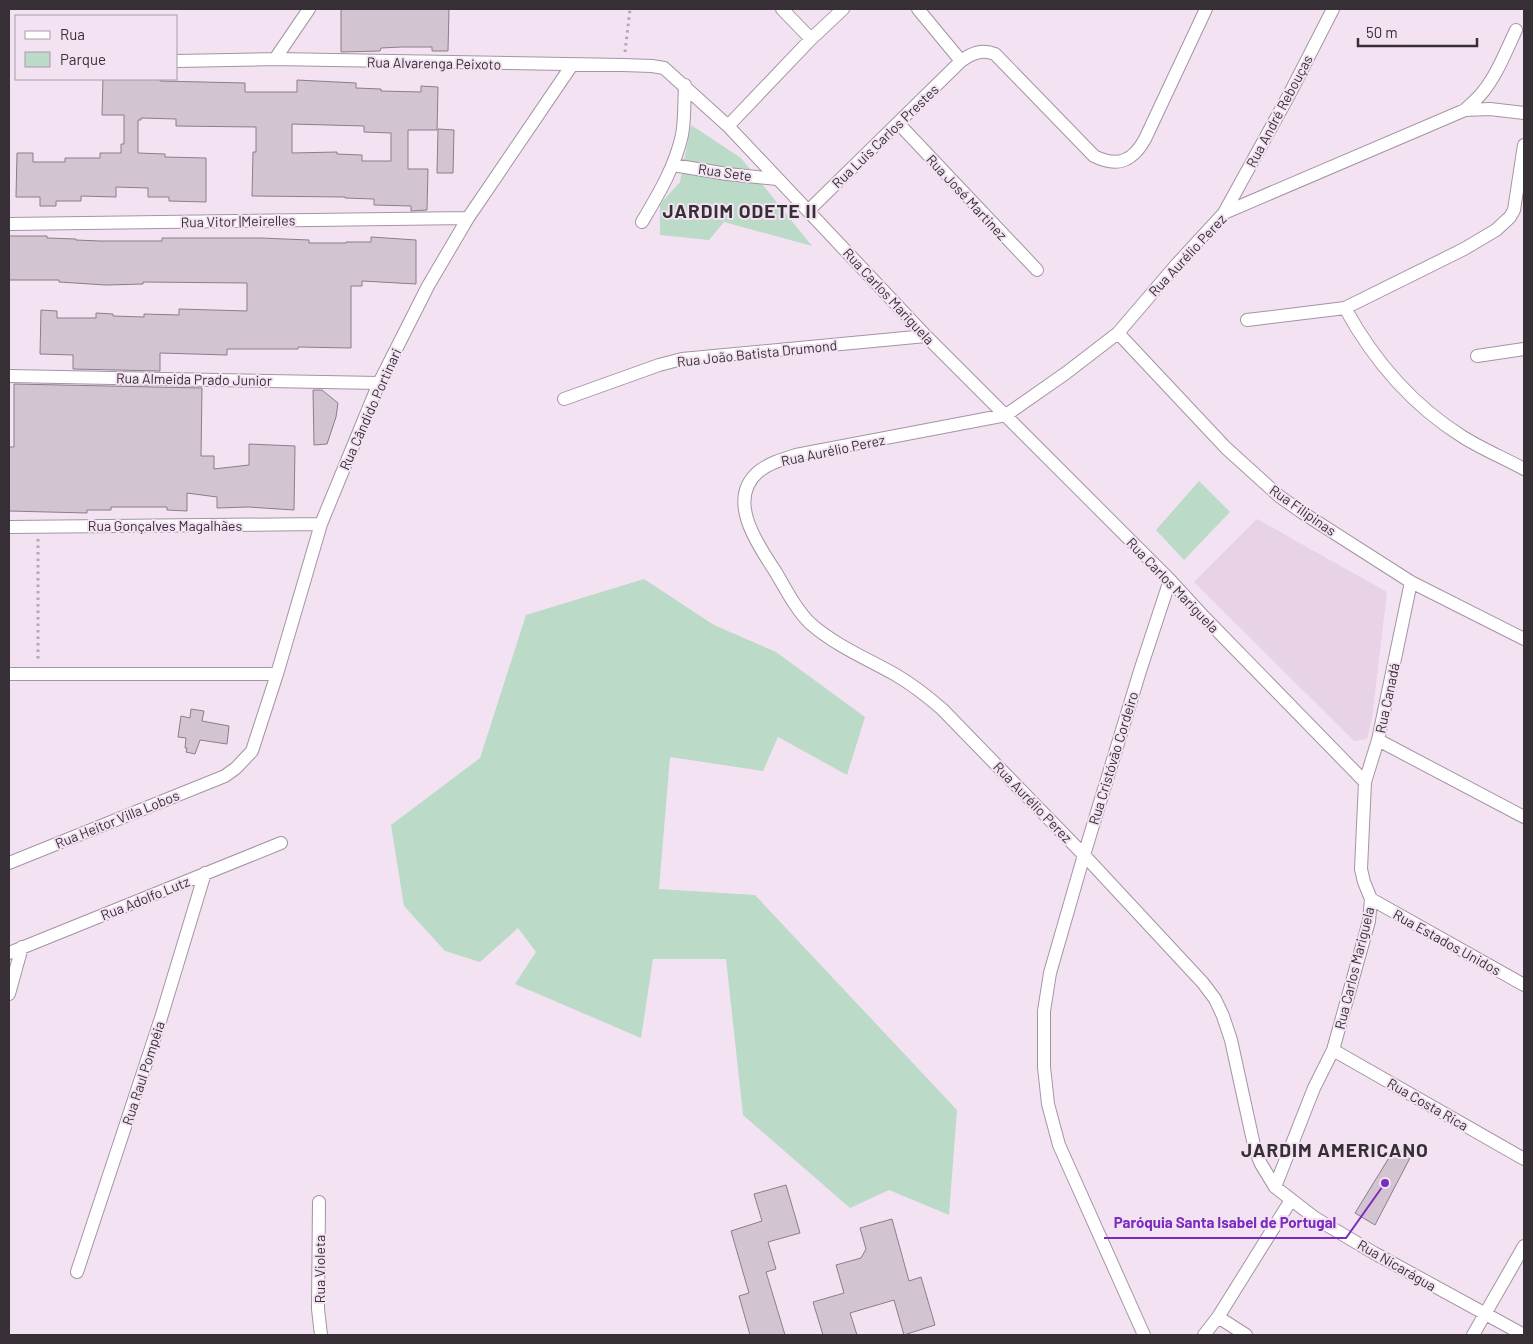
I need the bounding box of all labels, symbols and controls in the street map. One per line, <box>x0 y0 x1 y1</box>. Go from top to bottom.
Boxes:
legend <box>15 15 178 80</box>
scale bar <box>1358 15 1477 47</box>
text: 50 m <box>1366 23 1398 41</box>
text: Rua <box>60 25 85 43</box>
text: Parque <box>60 50 106 68</box>
street label: Rua André Rebouças <box>1242 52 1316 170</box>
street label: Rua Alvarenga Peixoto <box>367 53 501 73</box>
street label: Rua Luis Carlos Prestes <box>828 80 942 191</box>
street label: Rua José Martinez <box>923 151 1011 243</box>
street label: Rua Sete <box>697 160 753 184</box>
district label: JARDIM ODETE II <box>663 199 817 222</box>
street label: Rua Aurélio Perez <box>1145 210 1229 300</box>
street label: Rua Vitor |Meirelles <box>181 211 296 230</box>
street label: Rua Carlos Mariguela <box>840 244 938 348</box>
street label: Rua João Batista Drumond <box>676 336 838 370</box>
street label: Rua Cândido Portinari <box>336 346 404 472</box>
street label: Rua Almeida Prado Junior <box>116 369 272 389</box>
street label: Rua Aurélio Perez <box>779 431 887 469</box>
street label: Rua Filipinas <box>1267 481 1340 539</box>
street label: Rua Gonçalves Magalhães <box>88 517 242 534</box>
street label: Rua Carlos Mariguela <box>1123 534 1223 636</box>
street label: Rua Canadá <box>1371 661 1403 735</box>
street label: Rua Cristóvão Cordeiro <box>1085 689 1141 827</box>
street label: Rua Aurélio Perez <box>990 758 1076 846</box>
street label: Rua Heitor Villa Lobos <box>52 786 182 852</box>
street label: Rua Adolfo Lutz <box>98 872 192 924</box>
street label: Rua Carlos Mariguela <box>1331 905 1377 1031</box>
street label: Rua Estados Unidos <box>1390 905 1504 979</box>
street label: Rua Raul Pompéia <box>118 1019 168 1127</box>
street label: Rua Costa Rica <box>1385 1074 1471 1134</box>
district label: JARDIM AMERICANO <box>1241 1138 1429 1161</box>
callout: Paróquia Santa Isabel de Portugal <box>1104 1208 1346 1238</box>
text: Paróquia Santa Isabel de Portugal <box>1114 1213 1336 1231</box>
street label: Rua Violeta <box>311 1235 328 1303</box>
street label: Rua Nicarágua <box>1355 1236 1439 1294</box>

